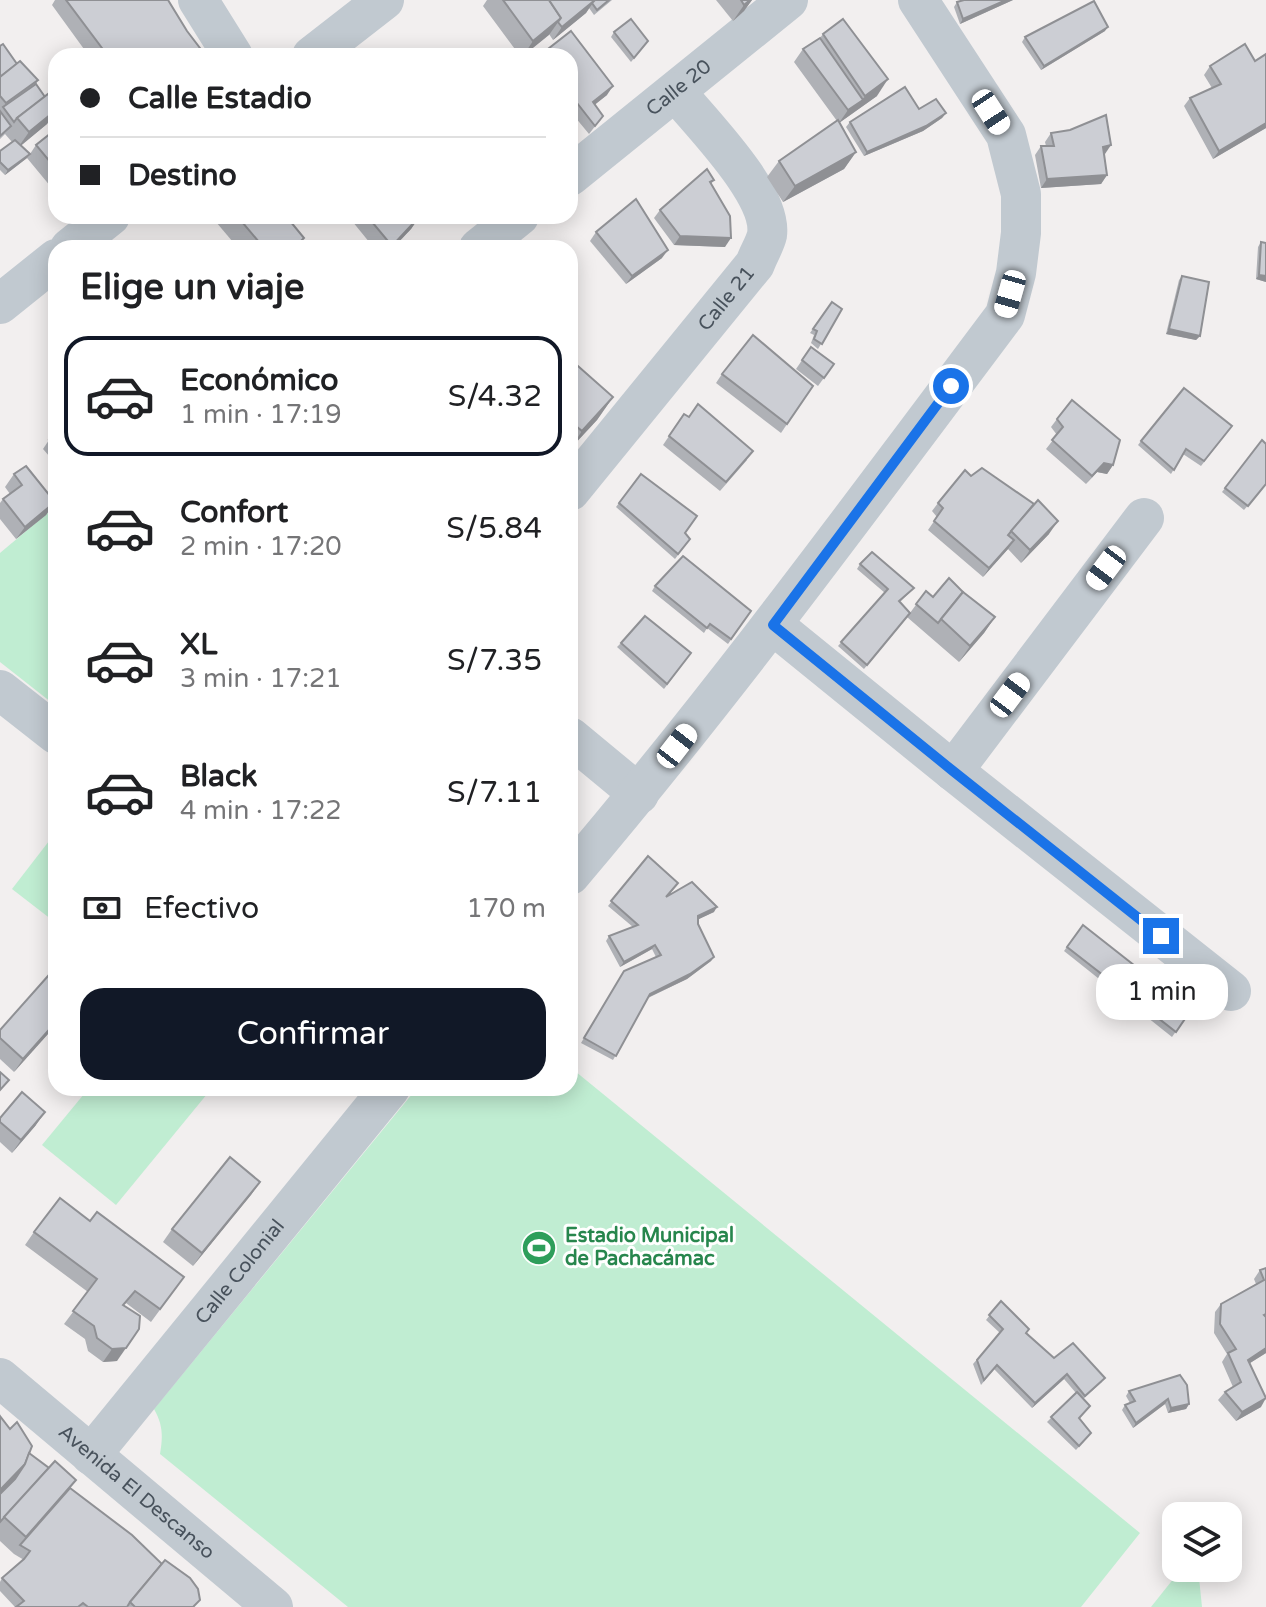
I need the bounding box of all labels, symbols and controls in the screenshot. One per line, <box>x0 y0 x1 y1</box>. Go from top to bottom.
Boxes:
street label: Calle 20 <box>642 55 716 122</box>
text: Calle Estadio <box>128 80 312 117</box>
car <box>968 85 1014 139</box>
text: Destino <box>128 157 237 194</box>
street label: Calle 21 <box>693 261 760 336</box>
text: Elige un viaje <box>80 266 304 309</box>
car <box>992 268 1028 320</box>
icon: car <box>84 360 156 432</box>
text: Económico <box>180 362 338 399</box>
route start <box>933 368 969 404</box>
text: S/4.32 <box>448 378 542 415</box>
text: 1 min · 17:19 <box>180 399 342 430</box>
icon: car <box>84 492 156 564</box>
text: Confort <box>180 494 288 531</box>
text: S/5.84 <box>446 510 542 547</box>
text: 2 min · 17:20 <box>180 531 342 562</box>
car <box>1082 542 1130 594</box>
icon: car <box>84 624 156 696</box>
text: XL <box>180 626 217 663</box>
text: S/7.35 <box>447 642 542 679</box>
text: 3 min · 17:21 <box>180 663 342 694</box>
car <box>986 669 1034 721</box>
car <box>653 720 701 772</box>
icon: car <box>84 756 156 828</box>
text: Black <box>180 758 257 795</box>
text: S/7.11 <box>447 774 542 811</box>
text: 4 min · 17:22 <box>180 795 342 826</box>
icon: cash <box>80 886 124 930</box>
text: Efectivo <box>144 890 259 927</box>
text: 170 m <box>466 893 546 924</box>
route end <box>1143 918 1179 954</box>
callout: 1 min <box>1095 964 1227 1020</box>
text: 1 min <box>1127 976 1197 1007</box>
button: Confirmar <box>80 988 546 1080</box>
street label: Calle Colonial <box>190 1215 290 1329</box>
place label: Estadio Municipal de Pachacámac <box>565 1224 734 1271</box>
sports icon: Estadio Municipal de Pachacámac <box>520 1229 558 1267</box>
street label: Avenida El Descanso <box>53 1420 219 1565</box>
map controls <box>1162 1502 1242 1582</box>
button: layers <box>1162 1502 1242 1582</box>

